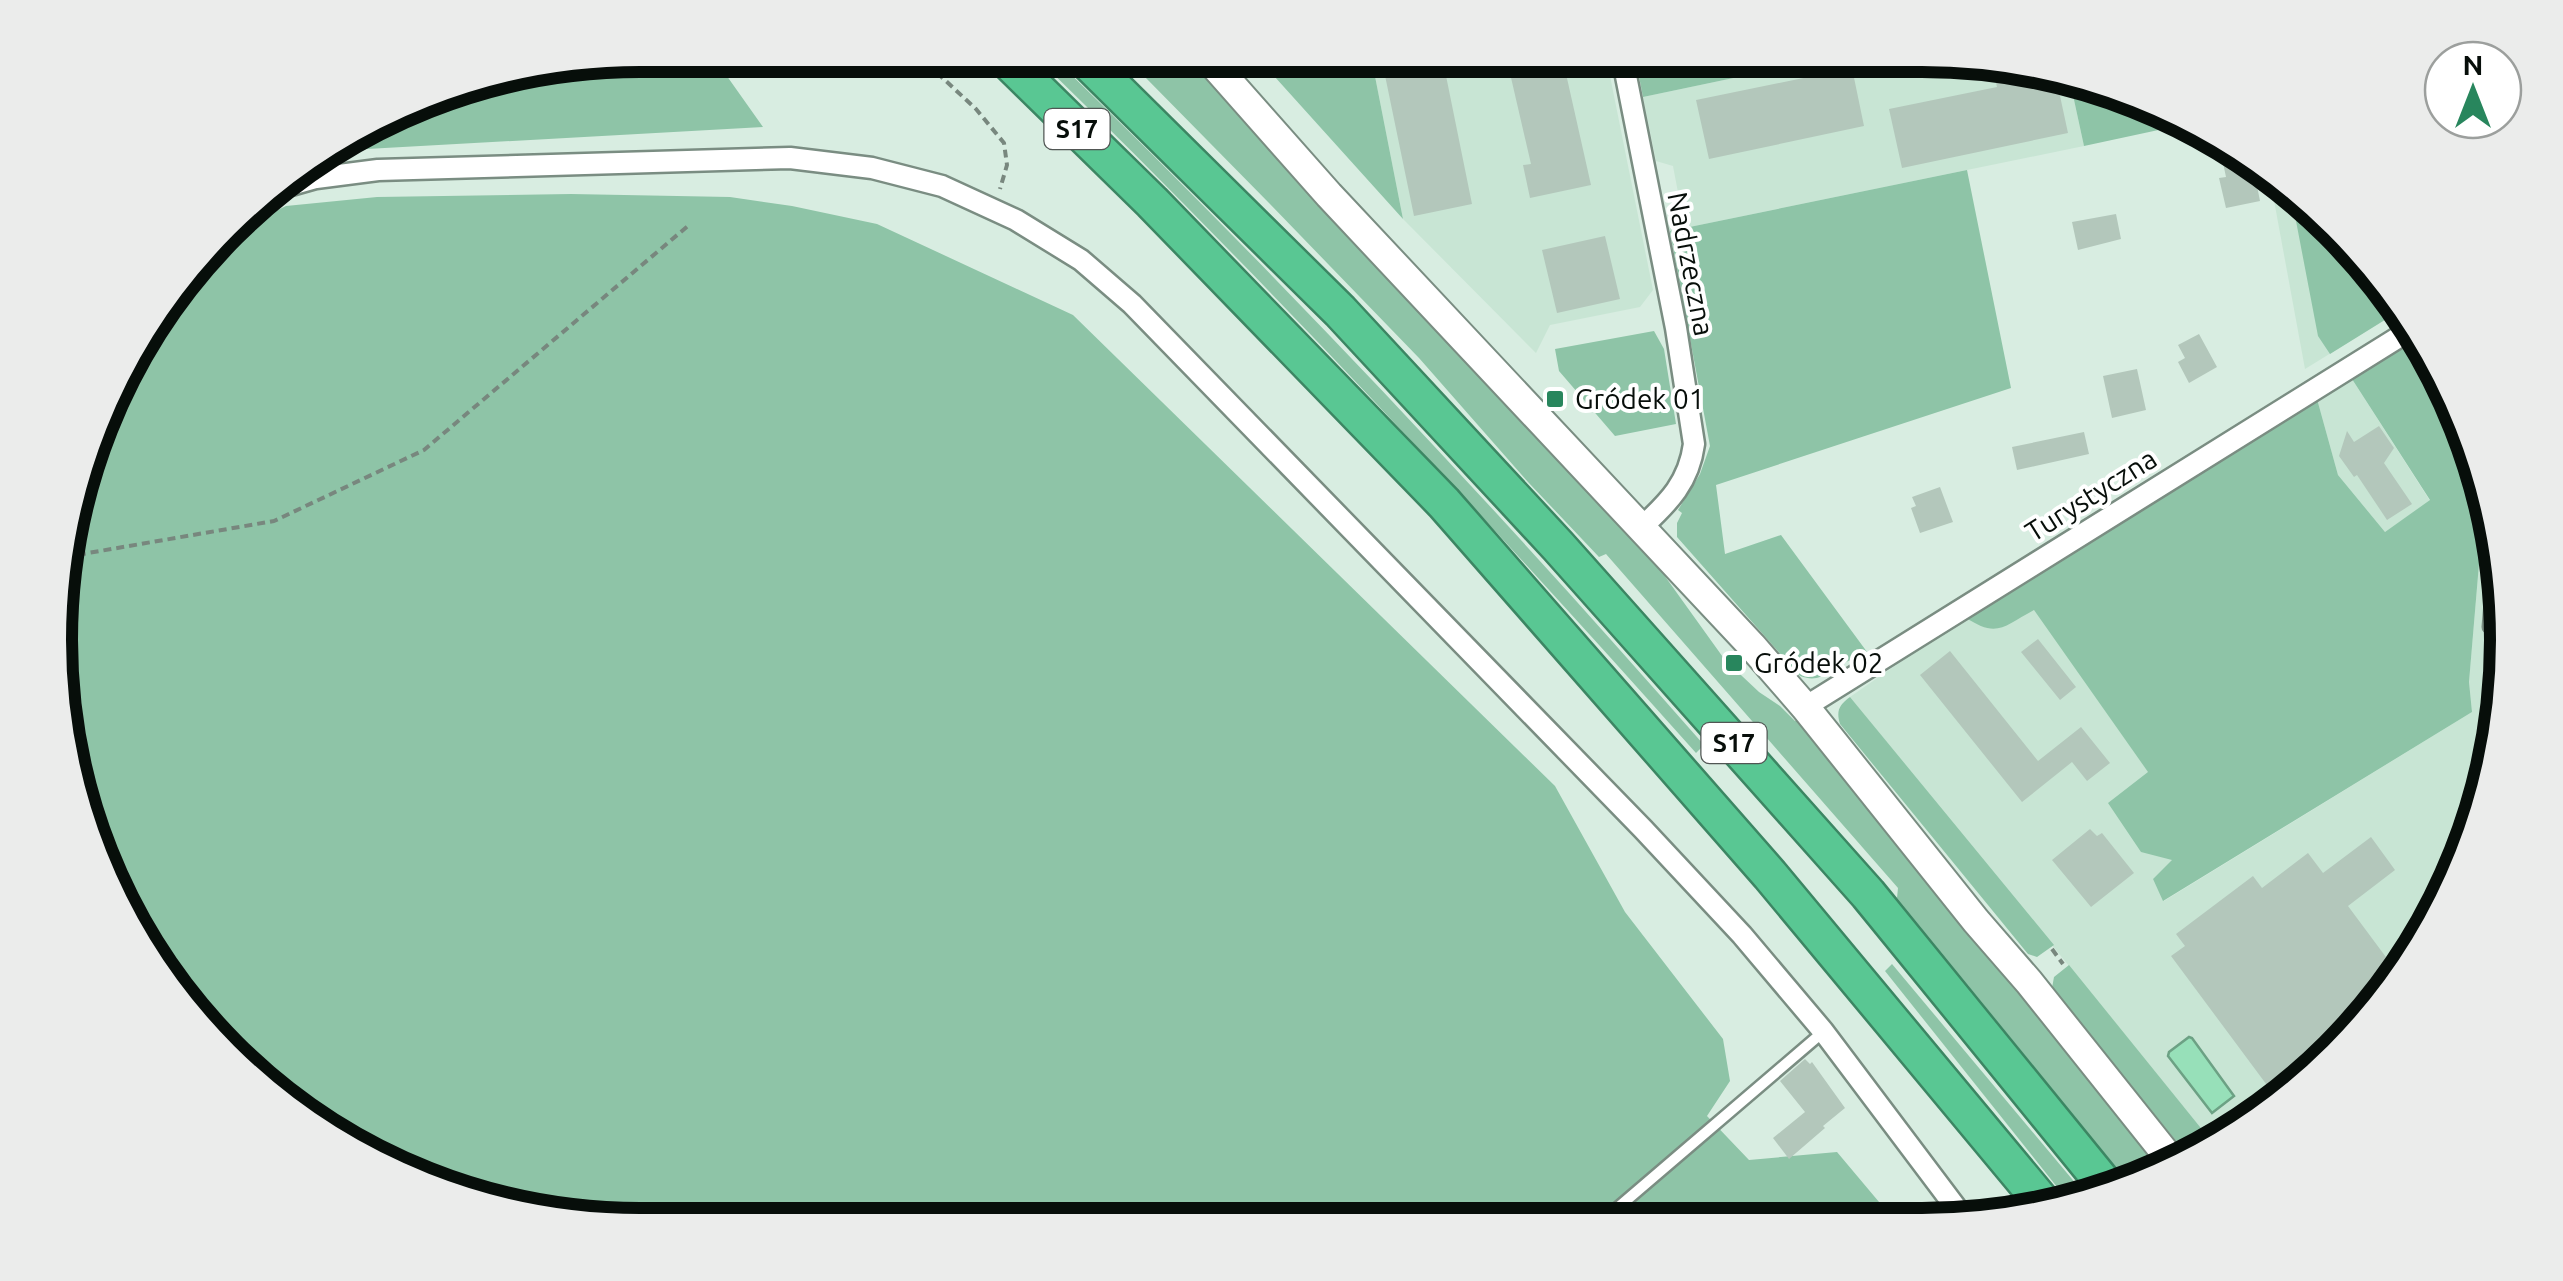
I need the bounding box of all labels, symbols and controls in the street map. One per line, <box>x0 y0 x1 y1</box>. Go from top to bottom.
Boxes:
north arrow <box>2423 40 2523 140</box>
text: N <box>2463 49 2483 80</box>
road number: S17 <box>1044 109 1110 149</box>
street label: Nadrzeczna <box>1662 189 1721 338</box>
place label: Gródek 01 <box>1575 383 1705 414</box>
marker: Gródek 01 <box>1544 388 1566 410</box>
street label: Turystyczna <box>2020 442 2162 547</box>
place label: Gródek 02 <box>1754 647 1884 678</box>
marker: Gródek 02 <box>1723 652 1745 674</box>
road number: S17 <box>1702 723 1766 763</box>

